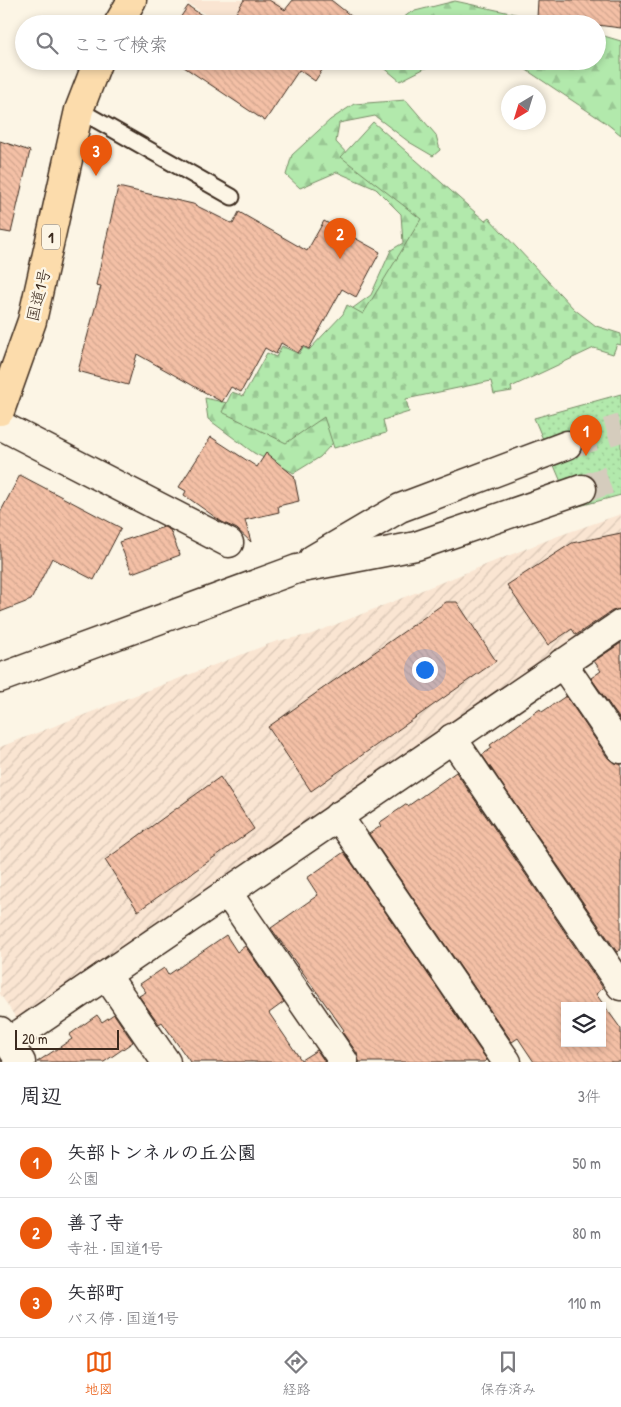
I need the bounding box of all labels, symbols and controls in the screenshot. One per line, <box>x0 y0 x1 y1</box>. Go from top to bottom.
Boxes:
search box <box>15 15 606 70</box>
icon: search <box>33 29 61 57</box>
text: ここで検索 <box>73 31 168 57</box>
north arrow <box>501 85 546 130</box>
pin: 3 <box>80 135 112 176</box>
pin: 2 <box>324 218 356 259</box>
road number: 1 <box>42 224 60 250</box>
street label: 国道1号 <box>21 266 55 324</box>
pin: 1 <box>570 415 602 456</box>
your location <box>412 657 438 683</box>
map controls <box>561 1002 606 1047</box>
button: layers <box>561 1002 606 1047</box>
scale bar <box>15 1027 119 1050</box>
text: 20 m <box>22 1029 48 1048</box>
text: 周辺 <box>20 1081 62 1110</box>
text: 3件 <box>578 1085 601 1107</box>
text: 矢部トンネルの丘公園 <box>67 1139 256 1165</box>
text: 1 <box>33 1152 39 1174</box>
text: 50 m <box>573 1152 601 1174</box>
text: 公園 <box>67 1167 99 1189</box>
text: 善了寺 <box>67 1209 124 1235</box>
text: 2 <box>32 1222 40 1244</box>
text: 80 m <box>572 1222 601 1244</box>
text: 寺社 · 国道1号 <box>67 1237 163 1259</box>
text: 矢部町 <box>67 1279 124 1305</box>
text: 3 <box>32 1292 40 1314</box>
text: 110 m <box>568 1292 601 1314</box>
text: バス停 · 国道1号 <box>67 1307 179 1329</box>
tab: 地図 <box>85 1348 113 1398</box>
tab: 経路 <box>282 1348 310 1398</box>
tab: 保存済み <box>480 1348 536 1398</box>

